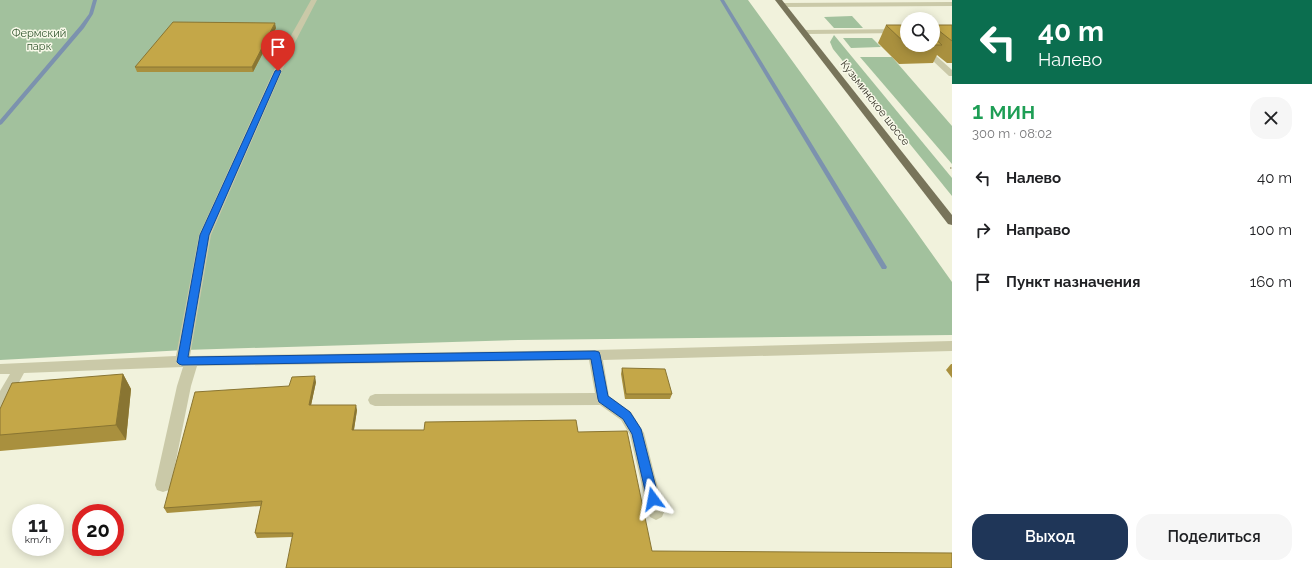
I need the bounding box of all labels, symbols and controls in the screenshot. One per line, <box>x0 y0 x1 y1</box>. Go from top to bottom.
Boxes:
map controls <box>900 12 940 52</box>
button: search <box>900 12 940 52</box>
text: 40 m <box>1038 15 1104 48</box>
icon: left <box>972 16 1024 68</box>
park label: Фермский парк <box>12 27 66 53</box>
pin <box>261 30 295 71</box>
icon: arrive <box>267 36 289 58</box>
text: Налево <box>1038 49 1102 70</box>
street label: Кузьминское шоссе <box>838 58 913 149</box>
text: 1 мин <box>972 96 1035 125</box>
button: close <box>1250 97 1292 139</box>
text: 300 m · 08:02 <box>972 126 1052 141</box>
icon: left <box>972 167 994 189</box>
text: Налево <box>1006 169 1061 187</box>
text: 40 m <box>1257 169 1292 187</box>
icon: right <box>972 219 994 241</box>
text: Направо <box>1006 221 1070 239</box>
text: 100 m <box>1250 221 1292 239</box>
icon: arrive <box>972 271 994 293</box>
text: Пункт назначения <box>1006 273 1140 291</box>
text: 160 m <box>1250 273 1292 291</box>
position arrow <box>632 478 674 520</box>
speed limit sign: 20 <box>72 504 124 556</box>
text: 11 <box>28 513 48 537</box>
button: Выход <box>972 514 1128 560</box>
button: Поделиться <box>1136 514 1292 560</box>
text: km/h <box>25 534 51 545</box>

